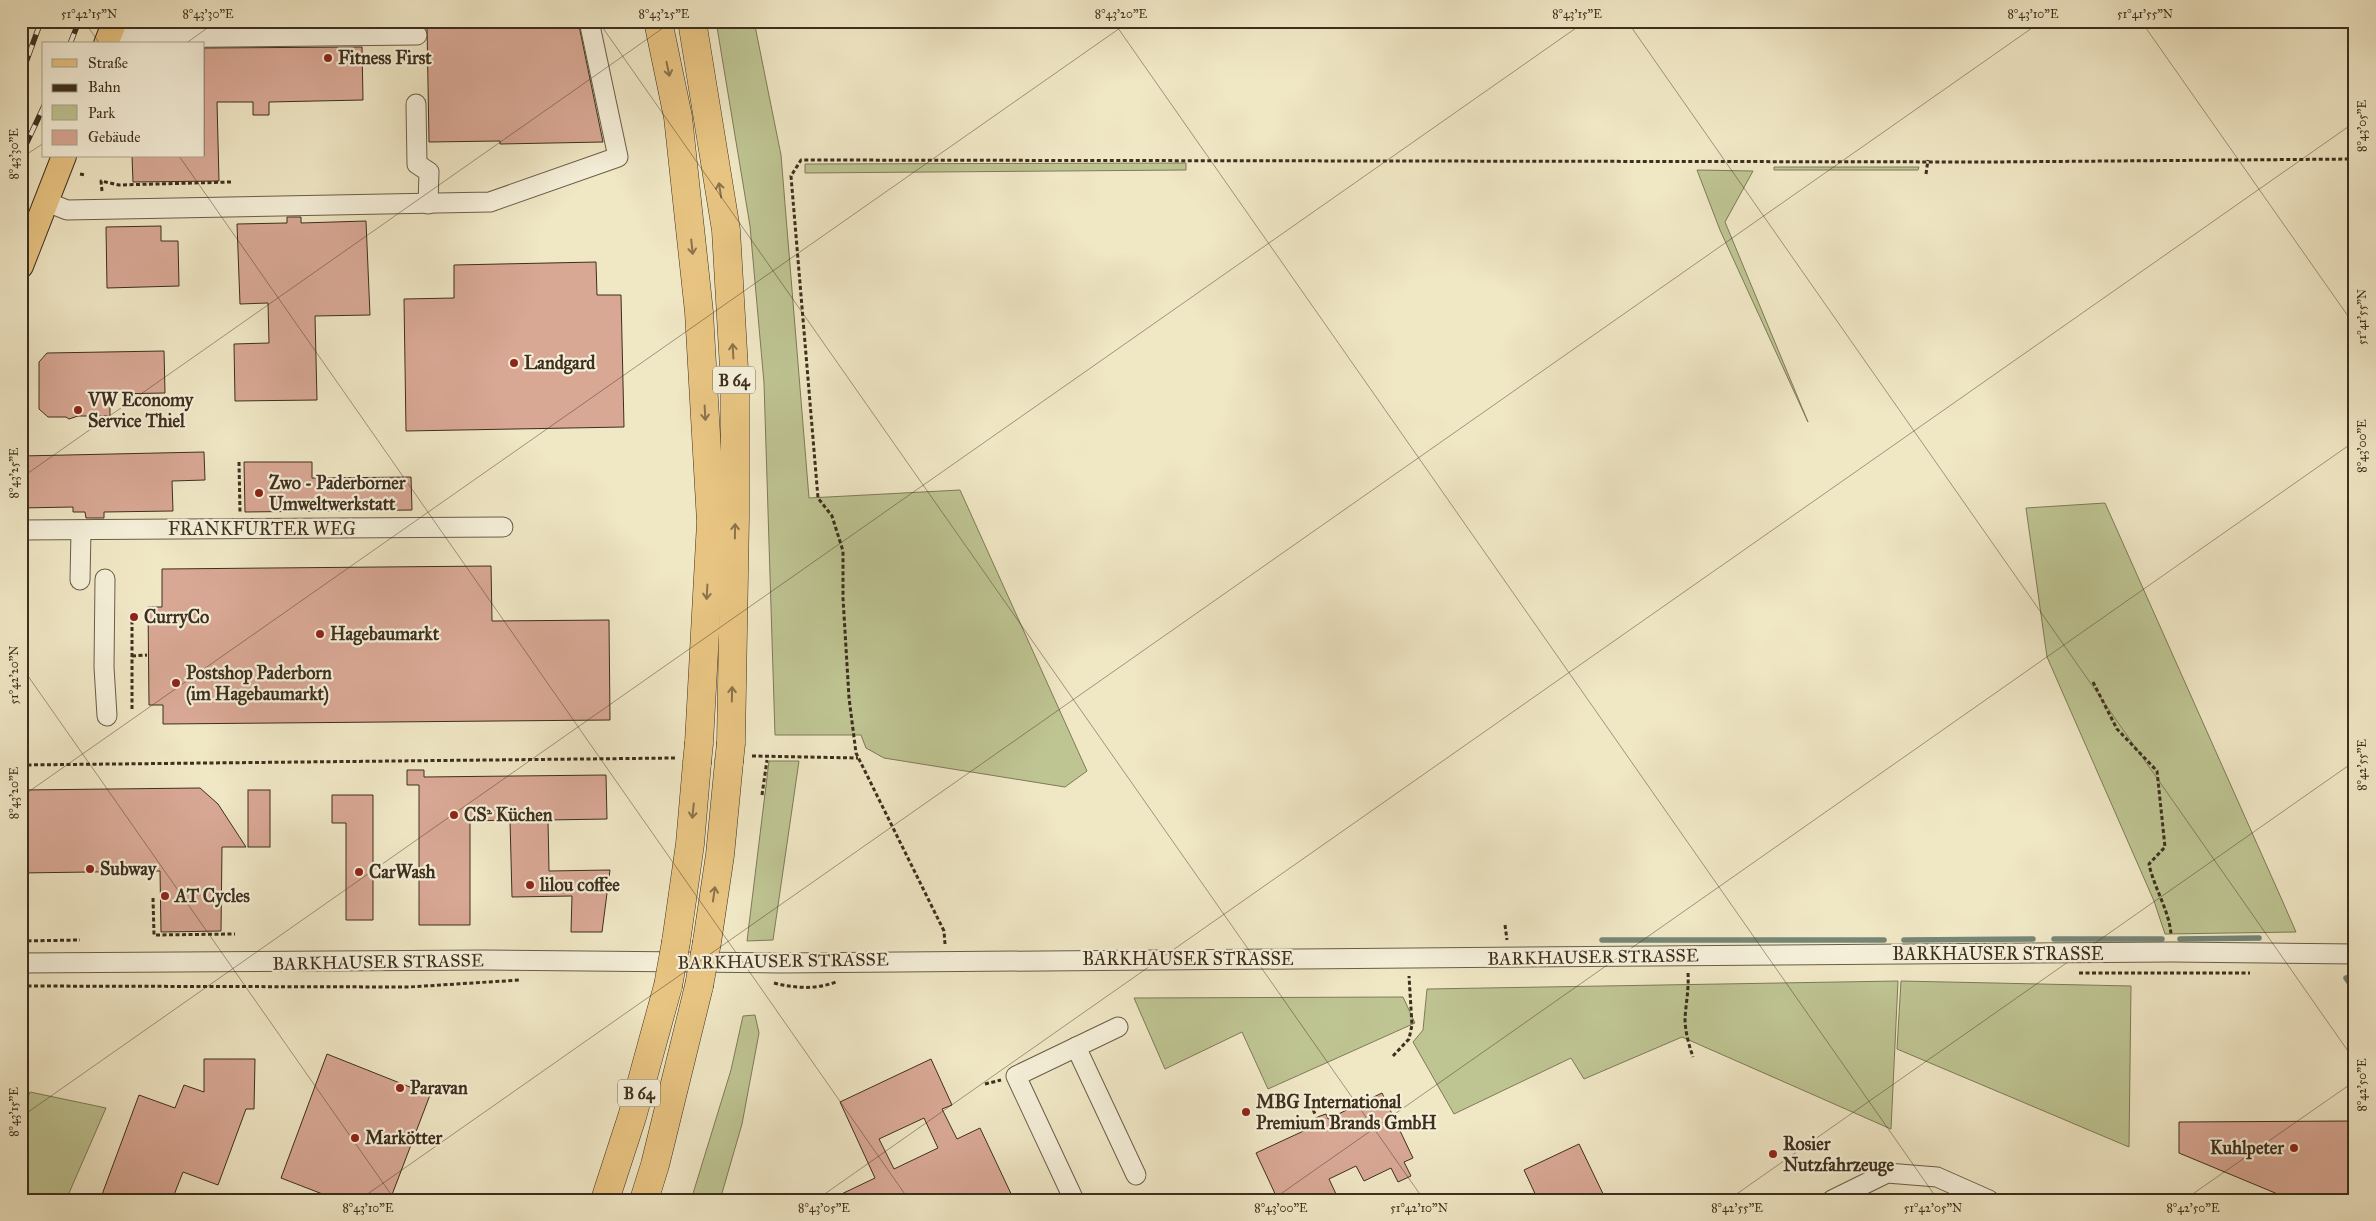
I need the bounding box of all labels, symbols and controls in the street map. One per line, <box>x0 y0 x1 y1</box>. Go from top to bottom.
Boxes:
text: 51°42'15"N <box>61 7 117 21</box>
text: 8°43'30"E <box>182 7 234 21</box>
text: 8°43'25"E <box>639 7 690 21</box>
text: 8°43'20"E <box>1095 7 1148 21</box>
text: 8°43'15"E <box>1552 7 1602 21</box>
text: 8°43'10"E <box>2007 7 2059 21</box>
text: 51°41'55"N <box>2117 7 2173 21</box>
legend <box>42 42 205 158</box>
place label: Fitness First <box>338 47 432 69</box>
marker: Fitness First <box>322 52 334 64</box>
text: Straße <box>88 54 128 72</box>
one-way arrow <box>664 61 674 77</box>
text: Bahn <box>88 78 121 96</box>
text: 8°43'05"E <box>2355 100 2369 152</box>
text: Park <box>88 104 115 122</box>
text: 8°43'30"E <box>7 128 21 180</box>
text: Gebäude <box>88 128 141 146</box>
one-way arrow <box>714 182 724 198</box>
one-way arrow <box>687 239 697 255</box>
text: 51°41'55"N <box>2355 289 2369 345</box>
one-way arrow <box>728 344 737 360</box>
place label: Landgard <box>524 352 596 375</box>
marker: Landgard <box>508 357 520 369</box>
road number: B 64 <box>713 366 755 394</box>
place label: VW Economy Service Thiel <box>87 389 195 432</box>
marker: VW Economy Service Thiel <box>72 404 84 416</box>
one-way arrow <box>701 404 710 420</box>
text: 8°43'00"E <box>2355 419 2369 473</box>
text: 8°43'25"E <box>7 447 21 498</box>
place label: Zwo - Paderborner Umweltwerkstatt <box>269 472 407 515</box>
marker: Zwo - Paderborner Umweltwerkstatt <box>253 487 265 499</box>
street label: FRANKFURTER WEG <box>168 518 356 540</box>
one-way arrow <box>730 524 740 540</box>
one-way arrow <box>703 584 712 600</box>
place label: CurryCo <box>144 606 209 629</box>
marker: CurryCo <box>128 611 140 623</box>
place label: Hagebaumarkt <box>330 623 440 646</box>
marker: Hagebaumarkt <box>314 628 326 640</box>
text: 51°42'20"N <box>7 646 21 704</box>
place label: Postshop Paderborn (im Hagebaumarkt) <box>186 662 332 706</box>
marker: Postshop Paderborn (im Hagebaumarkt) <box>170 677 182 689</box>
one-way arrow <box>727 686 736 702</box>
text: 8°42'55"E <box>2355 739 2369 791</box>
text: 8°43'20"E <box>7 766 21 819</box>
one-way arrow <box>688 803 697 819</box>
place label: CS² Küchen <box>464 804 553 826</box>
marker: CS² Küchen <box>448 809 460 821</box>
place label: Subway <box>100 858 158 881</box>
place label: CarWash <box>369 861 437 883</box>
marker: Subway <box>84 863 96 875</box>
marker: CarWash <box>353 866 365 878</box>
place label: lilou coffee <box>539 874 620 896</box>
marker: lilou coffee <box>524 879 536 891</box>
place label: AT Cycles <box>174 885 250 908</box>
one-way arrow <box>709 886 719 902</box>
marker: AT Cycles <box>159 890 171 902</box>
street label: BARKHAUSER STRASSE <box>1892 943 2104 965</box>
street label: BARKHAUSER STRASSE <box>1487 944 1699 970</box>
street label: BARKHAUSER STRASSE <box>677 948 889 974</box>
street label: BARKHAUSER STRASSE <box>1082 948 1294 970</box>
street label: BARKHAUSER STRASSE <box>272 949 484 975</box>
text: 8°42'50"E <box>2355 1058 2369 1112</box>
place label: Paravan <box>410 1077 468 1099</box>
road number: B 64 <box>618 1080 660 1106</box>
marker: Paravan <box>394 1082 406 1094</box>
text: 8°43'15"E <box>7 1087 21 1137</box>
place label: MBG International Premium Brands GmbH <box>1256 1091 1437 1134</box>
marker: MBG International Premium Brands GmbH <box>1240 1106 1252 1118</box>
place label: Markötter <box>365 1127 443 1149</box>
marker: Markötter <box>349 1132 361 1144</box>
place label: Rosier Nutzfahrzeuge <box>1783 1133 1894 1177</box>
place label: Kuhlpeter <box>2210 1137 2285 1160</box>
marker: Kuhlpeter <box>2288 1142 2300 1154</box>
marker: Rosier Nutzfahrzeuge <box>1767 1148 1779 1160</box>
text: 8°43'10"E <box>342 1201 394 1215</box>
text: 8°43'05"E <box>798 1201 850 1215</box>
text: 8°43'00"E <box>1254 1201 1308 1215</box>
text: 51°42'10"N <box>1390 1201 1448 1215</box>
text: 8°42'55"E <box>1711 1201 1763 1215</box>
text: 51°42'05"N <box>1904 1201 1962 1215</box>
text: 8°42'50"E <box>2166 1201 2220 1215</box>

